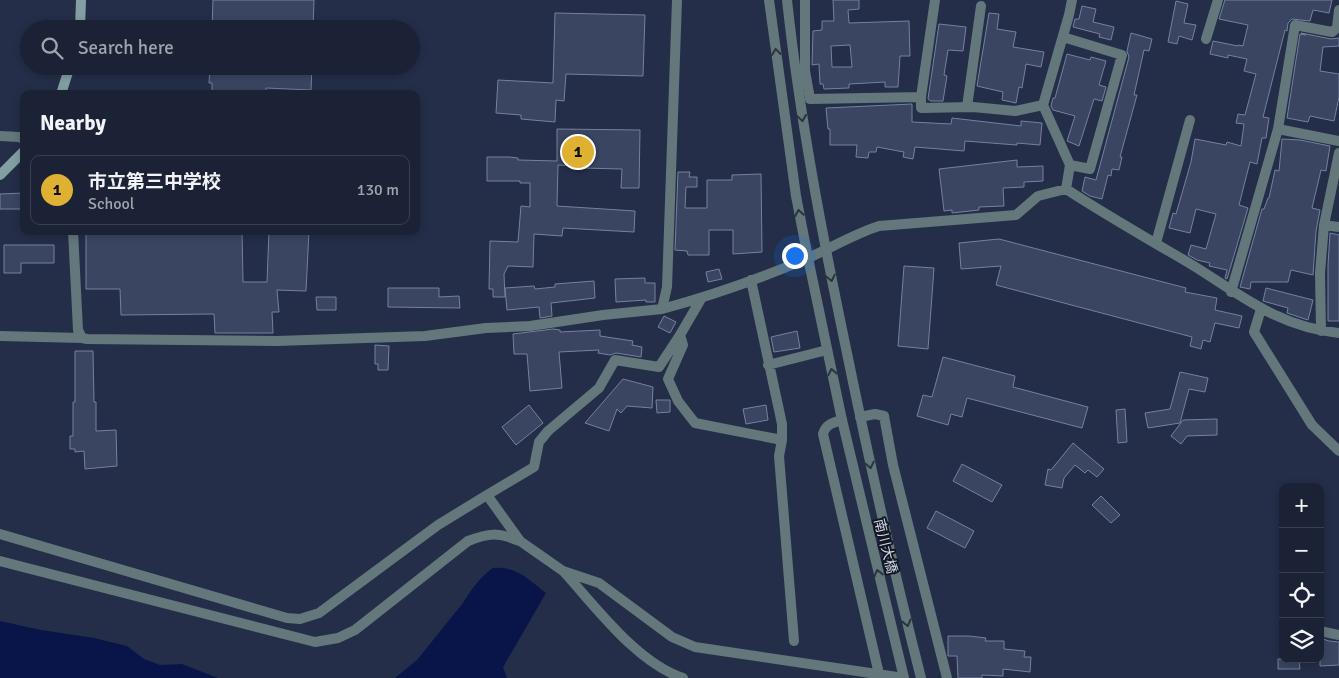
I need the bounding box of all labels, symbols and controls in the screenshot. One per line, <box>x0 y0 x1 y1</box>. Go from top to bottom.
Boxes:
search box <box>20 20 420 75</box>
icon: search <box>38 34 66 62</box>
text: Search here <box>78 36 174 60</box>
one-way arrow <box>771 48 782 56</box>
text: Nearby <box>40 110 106 136</box>
one-way arrow <box>796 114 807 122</box>
pin: 1 <box>562 133 594 171</box>
text: 市立第三中学校 <box>88 170 221 194</box>
text: 1 <box>53 180 61 200</box>
text: 130 m <box>357 180 399 200</box>
text: School <box>88 194 134 214</box>
one-way arrow <box>795 209 805 218</box>
your location <box>782 243 808 269</box>
one-way arrow <box>825 273 835 282</box>
one-way arrow <box>827 368 838 377</box>
one-way arrow <box>865 460 875 469</box>
map controls <box>1279 483 1324 663</box>
button: + <box>1279 483 1324 528</box>
street label: 南川大橋 <box>870 517 901 575</box>
button: − <box>1279 528 1324 573</box>
one-way arrow <box>873 568 884 577</box>
button: locate <box>1279 573 1324 618</box>
one-way arrow <box>901 618 912 627</box>
button: layers <box>1279 618 1324 663</box>

